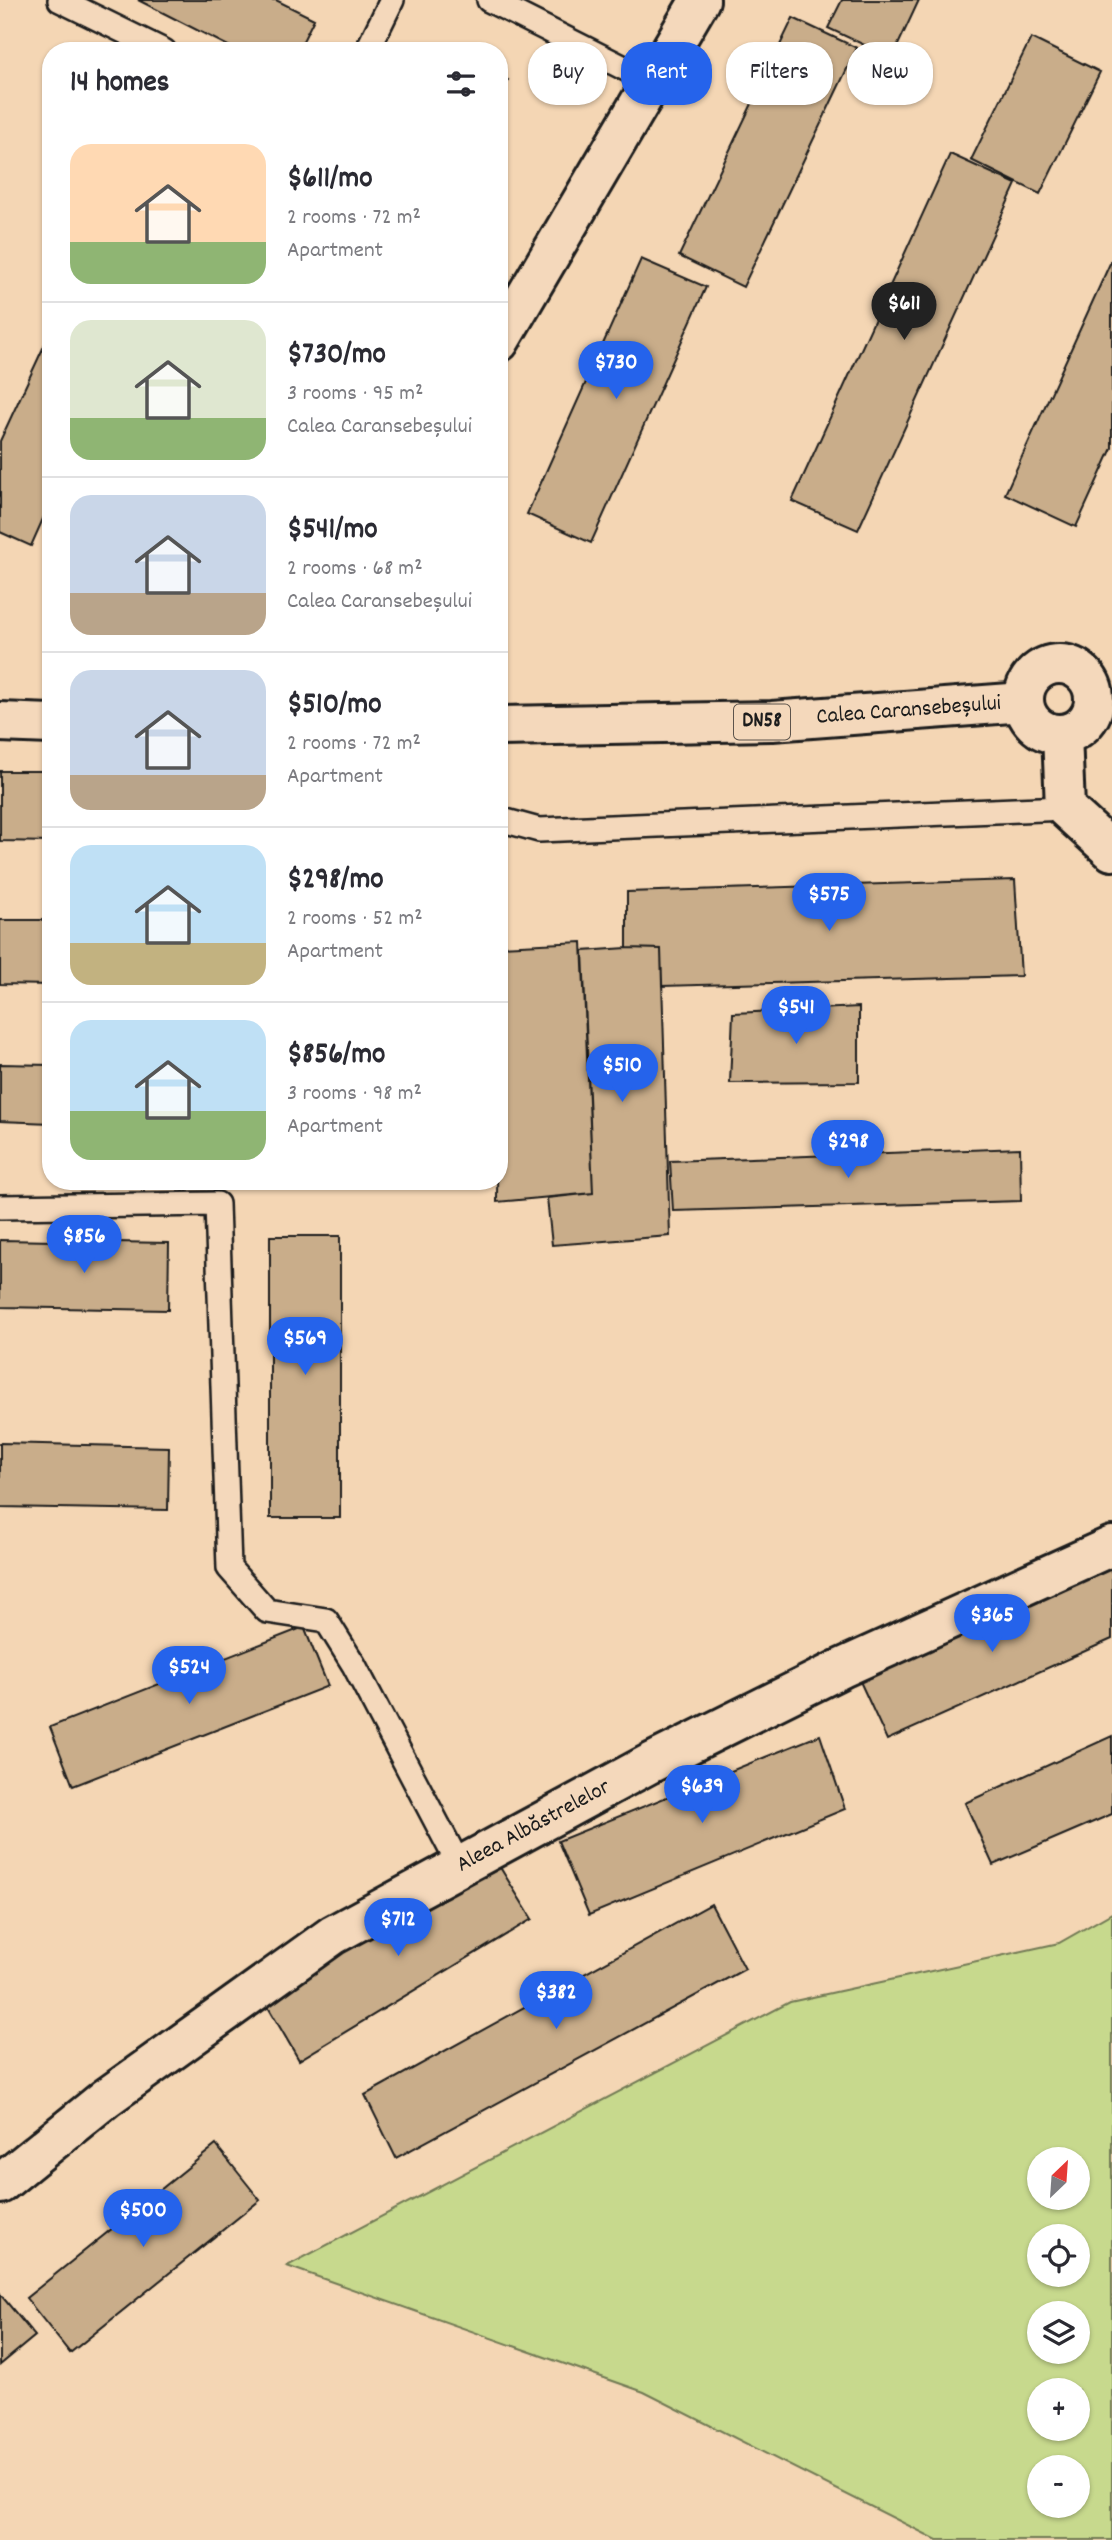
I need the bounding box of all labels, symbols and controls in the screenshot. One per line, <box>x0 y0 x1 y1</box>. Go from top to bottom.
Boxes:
chip: Buy <box>528 42 607 105</box>
chip: Rent <box>621 42 712 105</box>
chip: Filters <box>726 42 833 105</box>
chip: New <box>847 42 933 105</box>
text: 14 homes <box>70 63 169 106</box>
icon: filters <box>442 65 480 103</box>
text: $611/mo <box>287 159 373 202</box>
icon: home <box>126 172 210 256</box>
text: 2 rooms · 72 m² <box>287 202 421 235</box>
text: Apartment <box>287 235 383 268</box>
pin: $611 <box>863 282 945 342</box>
text: $611 <box>887 288 921 321</box>
text: $730/mo <box>287 335 386 378</box>
pin: $730 <box>575 342 657 401</box>
text: $730 <box>594 347 638 380</box>
icon: home <box>126 348 210 432</box>
text: 3 rooms · 95 m² <box>287 378 423 411</box>
text: Calea Caransebeșului <box>287 411 472 444</box>
text: $541/mo <box>287 510 378 553</box>
icon: home <box>126 523 210 607</box>
text: 2 rooms · 68 m² <box>287 553 423 586</box>
text: Calea Caransebeșului <box>287 586 472 619</box>
text: $510/mo <box>287 685 382 728</box>
street label: Calea Caransebeșului <box>815 687 1002 734</box>
icon: home <box>126 698 210 782</box>
road number: DN58 <box>734 704 790 740</box>
text: 2 rooms · 72 m² <box>287 728 421 761</box>
text: Apartment <box>287 761 383 794</box>
text: $298/mo <box>287 860 384 903</box>
icon: home <box>126 873 210 957</box>
pin: $575 <box>788 874 870 933</box>
text: $575 <box>808 879 850 912</box>
text: 2 rooms · 52 m² <box>287 903 423 936</box>
text: Apartment <box>287 936 383 969</box>
pin: $541 <box>755 986 837 1046</box>
text: $541 <box>778 992 814 1025</box>
text: $856/mo <box>287 1035 385 1078</box>
pin: $510 <box>581 1044 663 1104</box>
icon: home <box>126 1048 210 1132</box>
text: $510 <box>602 1050 642 1083</box>
text: 3 rooms · 98 m² <box>287 1078 422 1111</box>
text: Apartment <box>287 1111 383 1144</box>
pin: $298 <box>807 1120 889 1180</box>
text: $298 <box>827 1126 869 1159</box>
pin: $856 <box>43 1216 125 1275</box>
text: $856 <box>63 1221 105 1254</box>
pin: $569 <box>264 1318 346 1377</box>
text: $569 <box>283 1323 327 1356</box>
pin: $365 <box>951 1594 1033 1654</box>
text: $365 <box>970 1600 1014 1633</box>
pin: $524 <box>148 1646 230 1706</box>
text: $524 <box>168 1652 210 1685</box>
pin: $639 <box>661 1766 743 1825</box>
street label: Aleea Albăstrelelor <box>451 1771 617 1882</box>
text: $639 <box>680 1771 724 1804</box>
pin: $712 <box>357 1898 439 1958</box>
text: $712 <box>380 1904 416 1937</box>
pin: $382 <box>515 1972 597 2031</box>
text: $382 <box>535 1977 577 2010</box>
north arrow <box>1027 2147 1090 2210</box>
map controls <box>1027 2147 1090 2518</box>
pin: $500 <box>102 2190 184 2249</box>
text: $500 <box>119 2195 167 2228</box>
button: locate <box>1027 2224 1090 2287</box>
button: layers <box>1027 2301 1090 2364</box>
button: + <box>1027 2378 1090 2441</box>
button: − <box>1027 2455 1090 2518</box>

